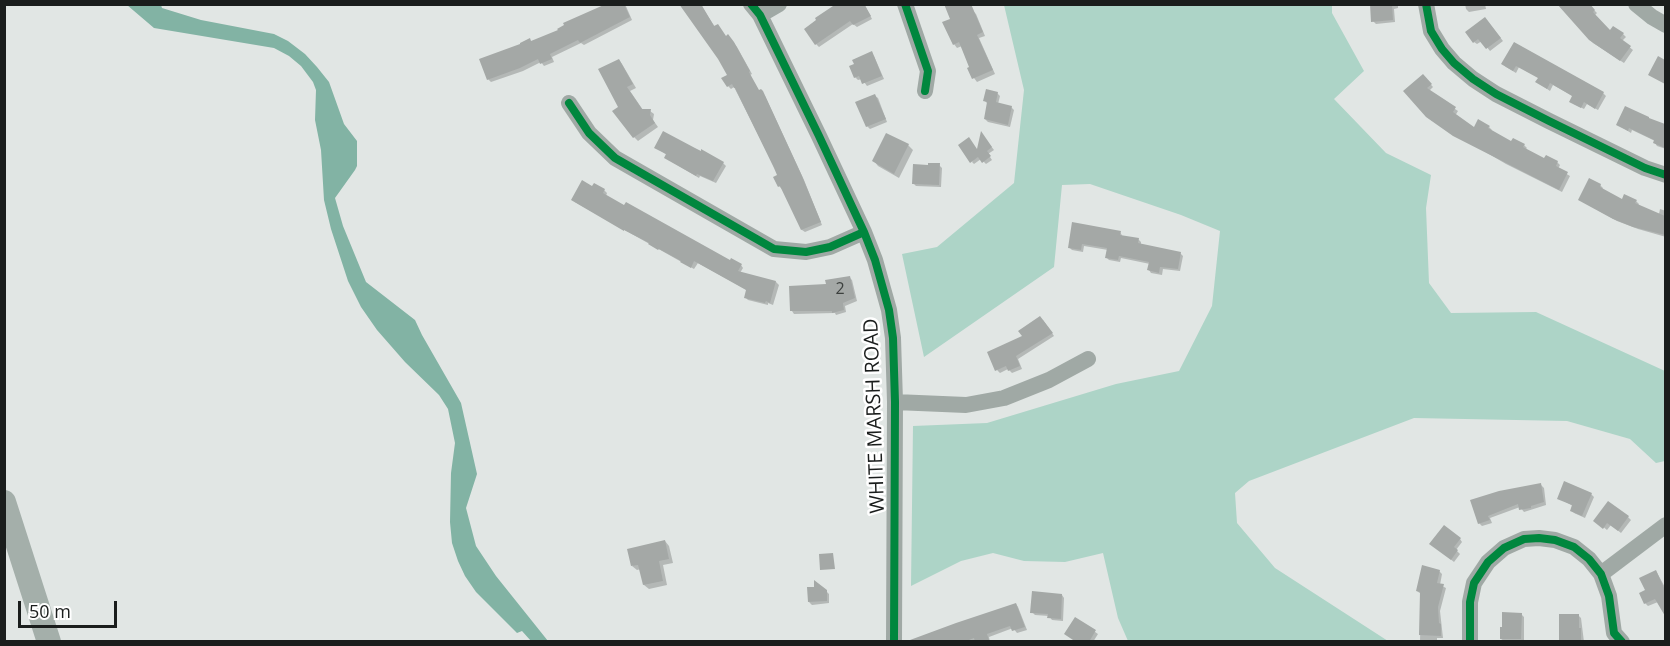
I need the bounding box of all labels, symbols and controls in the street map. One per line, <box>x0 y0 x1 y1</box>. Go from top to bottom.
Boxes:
house number: 2 <box>835 279 845 299</box>
street label: WHITE MARSH ROAD <box>860 318 890 514</box>
scale bar <box>21 589 120 627</box>
text: 50 m <box>29 599 71 623</box>

